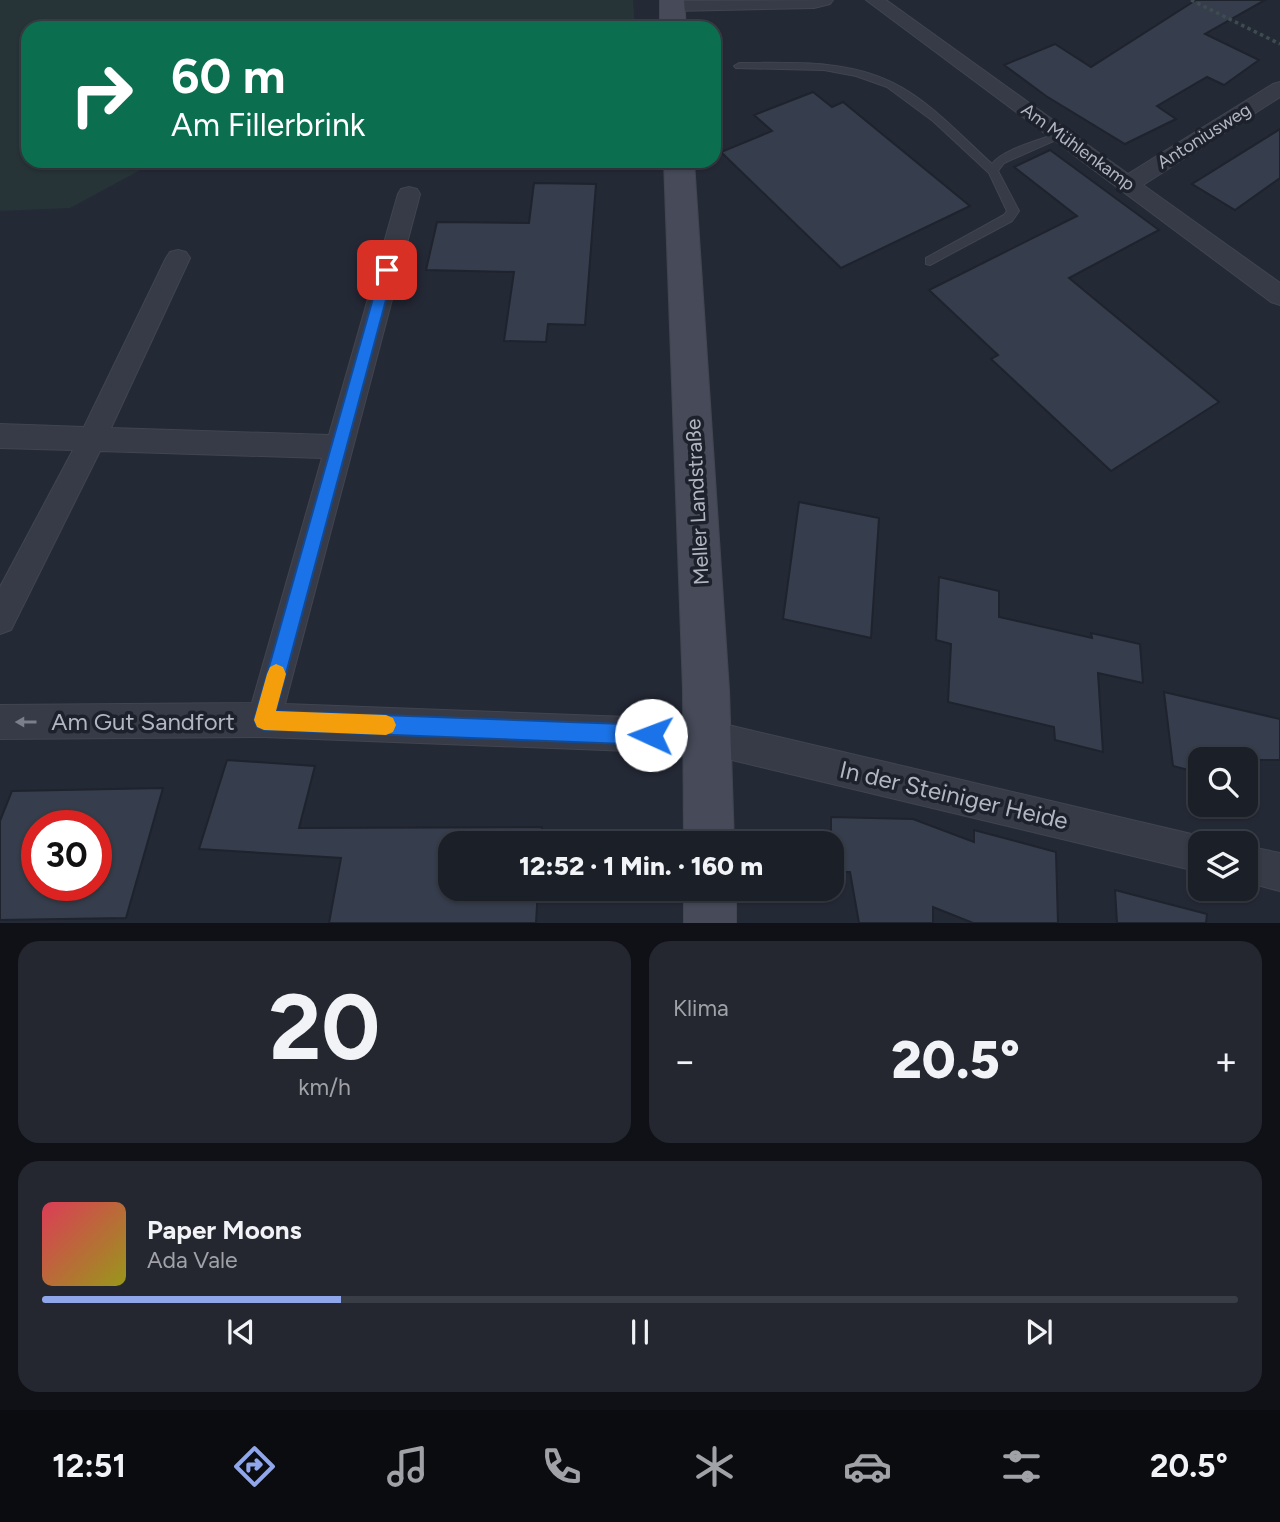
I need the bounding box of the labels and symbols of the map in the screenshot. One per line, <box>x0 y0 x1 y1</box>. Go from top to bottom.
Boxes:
street label: Am Mühlenkamp <box>1017 98 1139 196</box>
street label: Antoniusweg <box>1153 98 1255 174</box>
pin <box>357 240 417 300</box>
street label: Meller Landstraße <box>680 418 714 586</box>
position arrow <box>614 698 688 772</box>
street label: Am Gut Sandfort <box>51 707 235 736</box>
one-way arrow <box>15 716 37 728</box>
street label: In der Steiniger Heide <box>837 755 1071 835</box>
speed limit sign: 30 <box>21 810 112 901</box>

